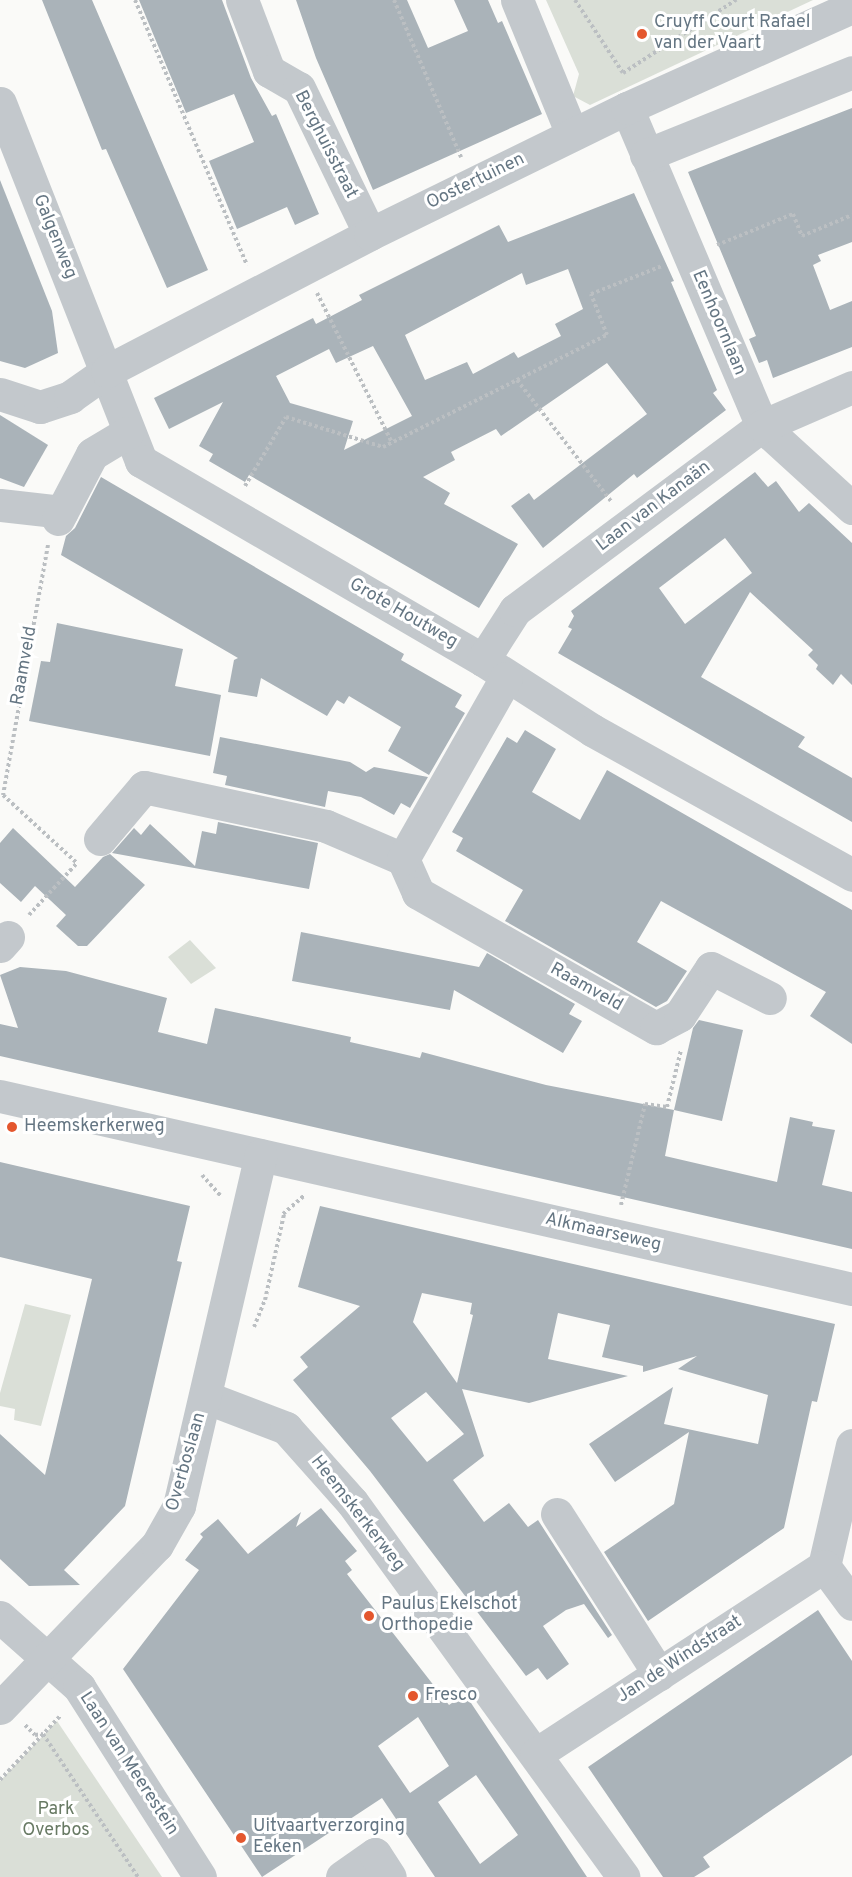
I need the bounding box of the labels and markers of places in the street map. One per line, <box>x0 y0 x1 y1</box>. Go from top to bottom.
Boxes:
place label: Cruyff Court Rafael van der Vaart <box>654 13 810 56</box>
marker: Cruyff Court Rafael van der Vaart <box>635 27 649 41</box>
place label: Heemskerkerweg <box>24 1116 165 1138</box>
marker: Heemskerkerweg <box>5 1120 19 1134</box>
place label: Paulus Ekelschot Orthopedie <box>381 1595 518 1638</box>
marker: Paulus Ekelschot Orthopedie <box>362 1609 376 1623</box>
place label: Fresco <box>425 1685 477 1707</box>
marker: Fresco <box>406 1689 420 1703</box>
place label: Uitvaartverzorging Eeken <box>253 1817 405 1860</box>
marker: Uitvaartverzorging Eeken <box>234 1831 248 1845</box>

